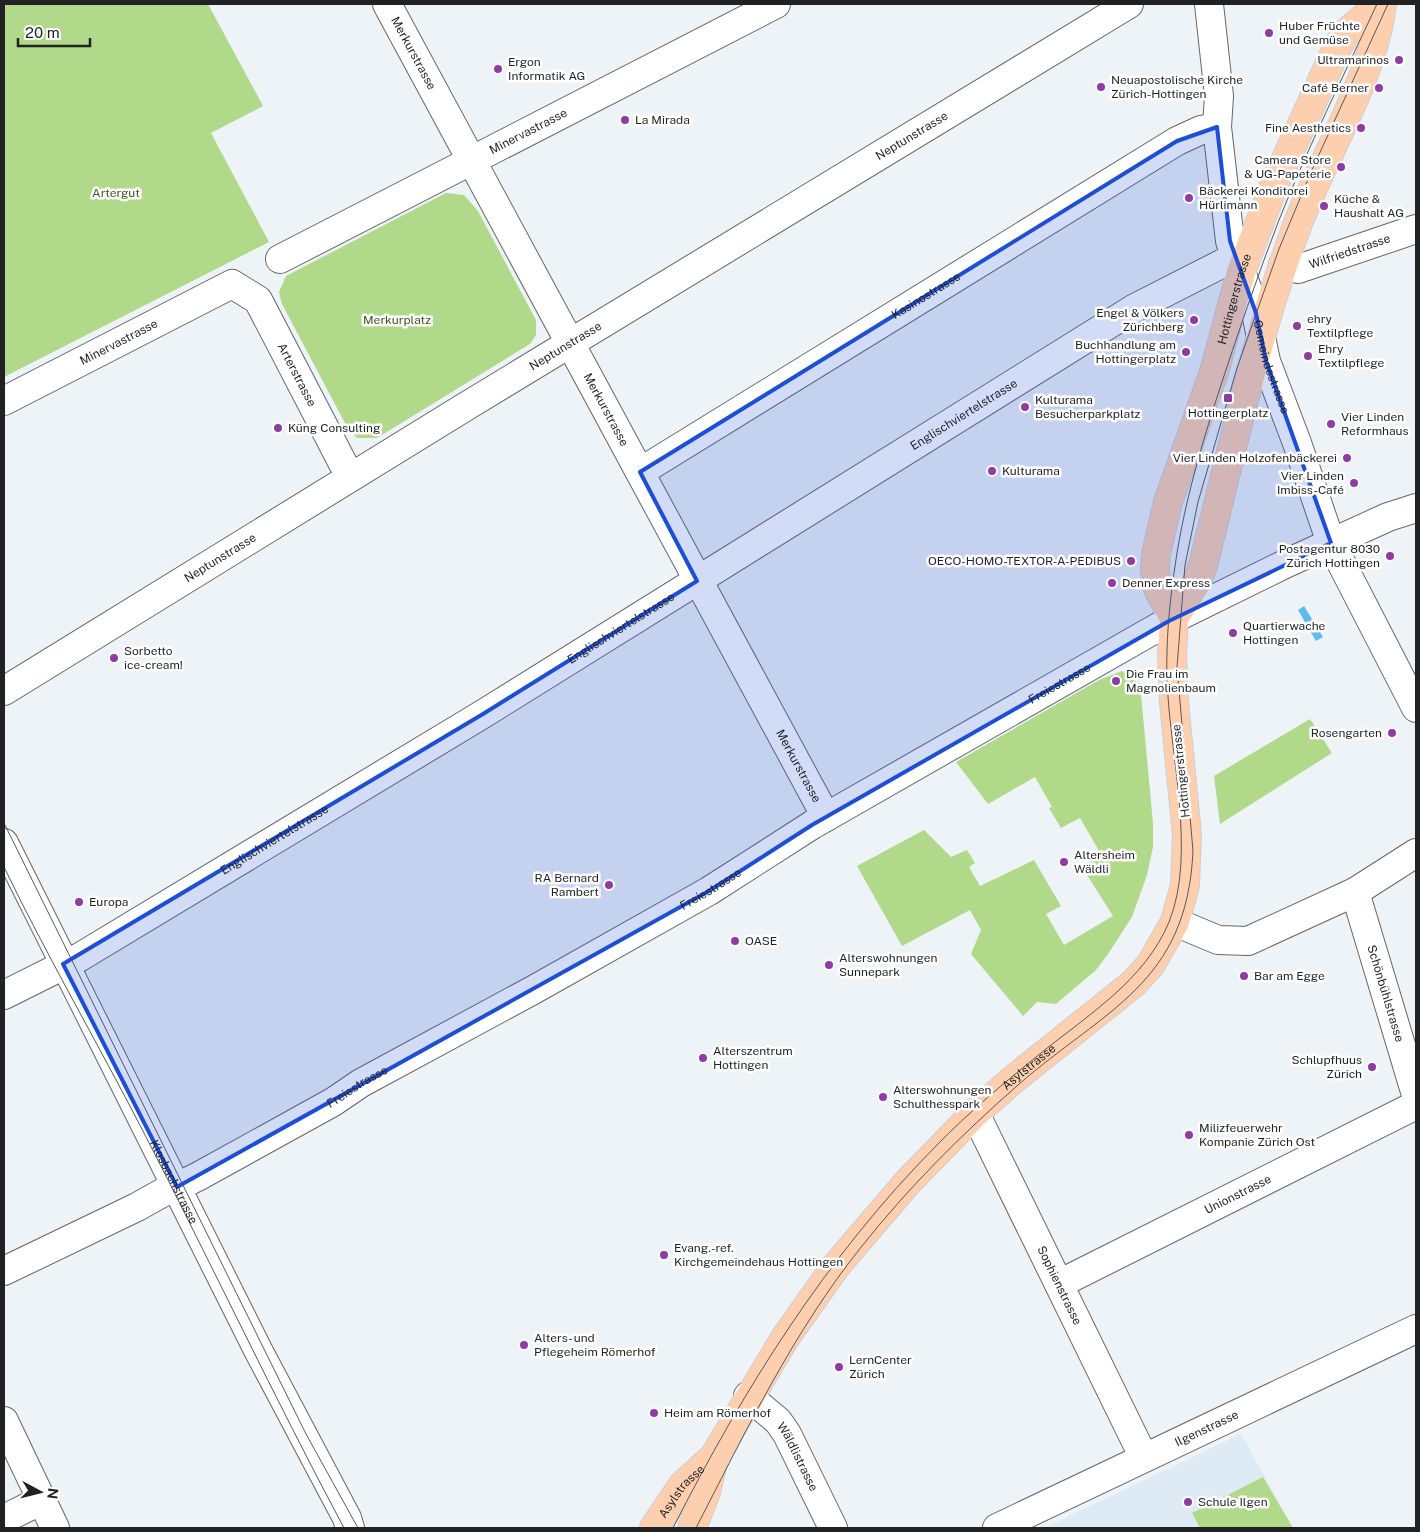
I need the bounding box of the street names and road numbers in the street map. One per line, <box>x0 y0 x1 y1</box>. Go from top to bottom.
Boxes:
street label: Merkurstrasse <box>388 14 439 92</box>
street label: Minervastrasse <box>487 106 569 157</box>
street label: Neptunstrasse <box>873 109 950 163</box>
street label: Wilfriedstrasse <box>1307 231 1392 272</box>
street label: Hottingerstrasse <box>1215 251 1254 346</box>
street label: Kasinostrasse <box>889 269 963 322</box>
street label: Minervastrasse <box>78 316 160 368</box>
street label: Neptunstrasse <box>527 319 604 373</box>
street label: Gemeindestrasse <box>1251 319 1292 416</box>
street label: Arterstrasse <box>275 341 319 409</box>
street label: Merkurstrasse <box>581 371 632 449</box>
street label: Englischviertelstrasse <box>908 376 1020 453</box>
street label: Neptunstrasse <box>182 530 259 585</box>
street label: Englischviertelstrasse <box>565 589 677 667</box>
street label: Freiestrasse <box>1026 660 1093 707</box>
street label: Hottingerstrasse <box>1169 724 1193 818</box>
street label: Merkurstrasse <box>773 727 824 805</box>
street label: Englischviertelstrasse <box>218 802 331 878</box>
street label: Freiestrasse <box>678 865 744 913</box>
street label: Schönbühlstrasse <box>1364 943 1407 1044</box>
street label: Asylstrasse <box>999 1041 1059 1093</box>
street label: Freiestrasse <box>325 1063 390 1111</box>
street label: Klosbachstrasse <box>147 1138 201 1226</box>
street label: Unionstrasse <box>1202 1172 1274 1217</box>
street label: Sophienstrasse <box>1034 1244 1085 1327</box>
street label: Ilgenstrasse <box>1172 1407 1241 1450</box>
street label: Wäldlistrasse <box>774 1420 821 1494</box>
street label: Asylstrasse <box>656 1462 708 1521</box>

